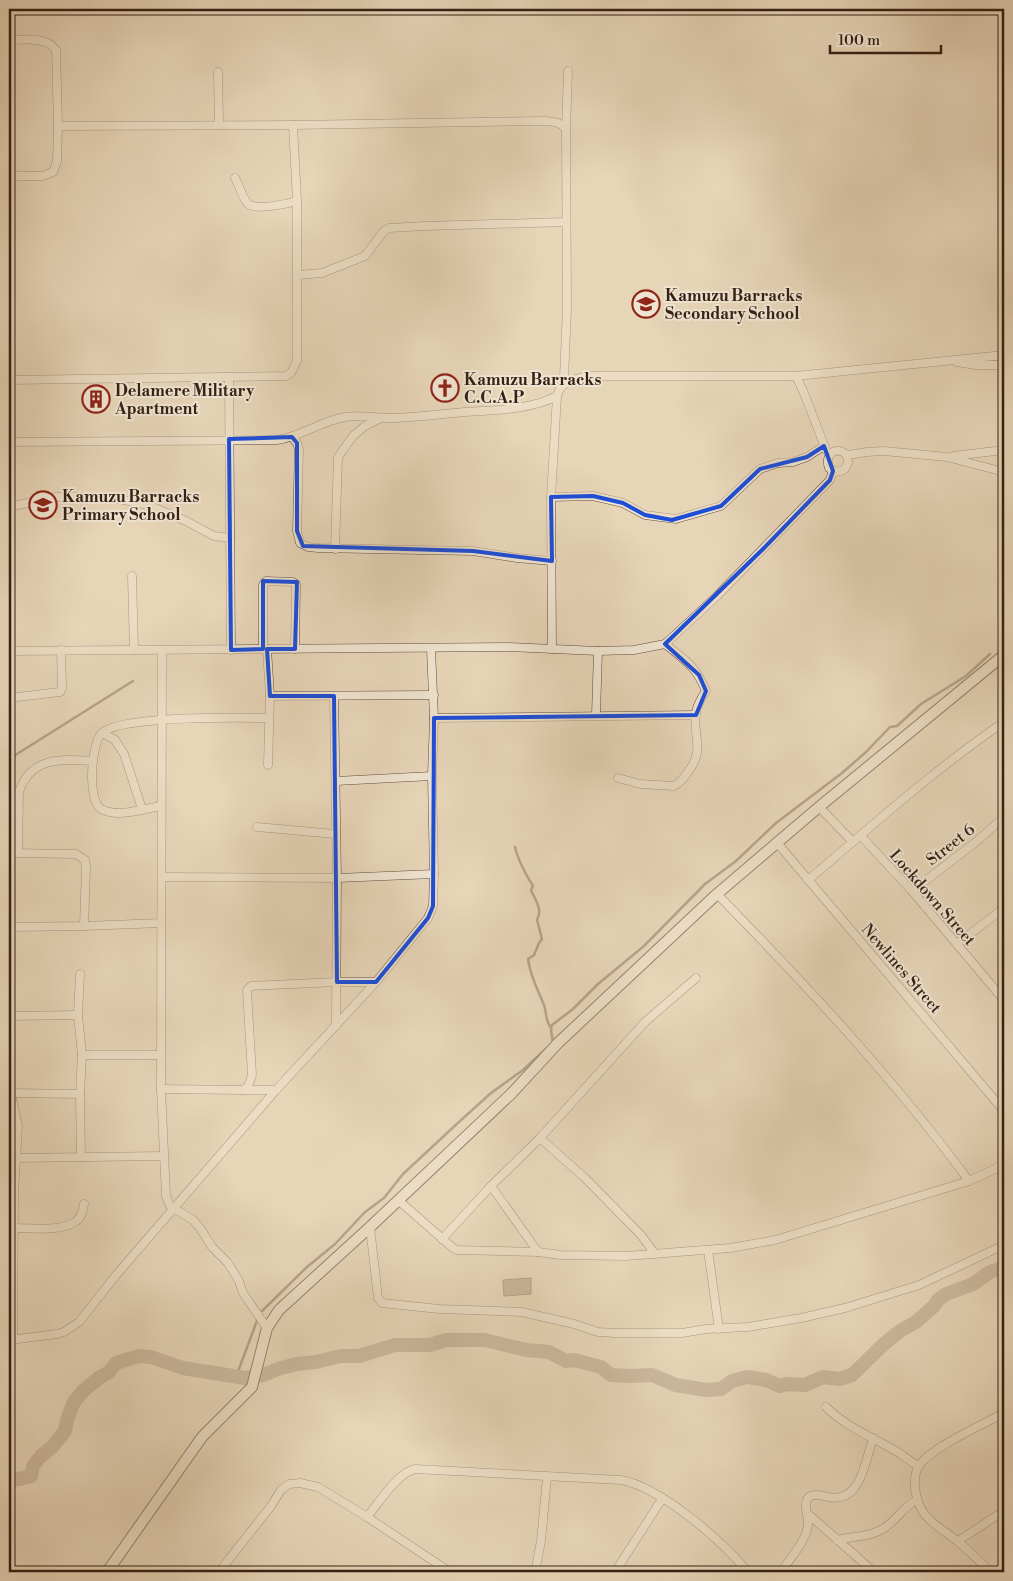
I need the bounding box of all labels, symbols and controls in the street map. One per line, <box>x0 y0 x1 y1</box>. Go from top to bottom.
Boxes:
scale bar <box>830 22 942 54</box>
text: 100 m <box>838 31 880 50</box>
place label: Kamuzu Barracks Secondary School <box>665 286 802 324</box>
school or university icon: Kamuzu Barracks Secondary School <box>631 289 661 319</box>
place label: Kamuzu Barracks C.C.A.P <box>464 370 601 408</box>
church icon: Kamuzu Barracks C.C.A.P <box>430 373 460 403</box>
place label: Delamere Military Apartment <box>114 381 255 419</box>
building icon: Delamere Military Apartment <box>81 384 111 414</box>
place label: Kamuzu Barracks Primary School <box>62 487 199 525</box>
school or university icon: Kamuzu Barracks Primary School <box>28 490 58 520</box>
street label: Street 6 <box>922 819 979 870</box>
street label: Lockdown Street <box>885 845 980 950</box>
street label: Newlines Street <box>857 920 946 1018</box>

